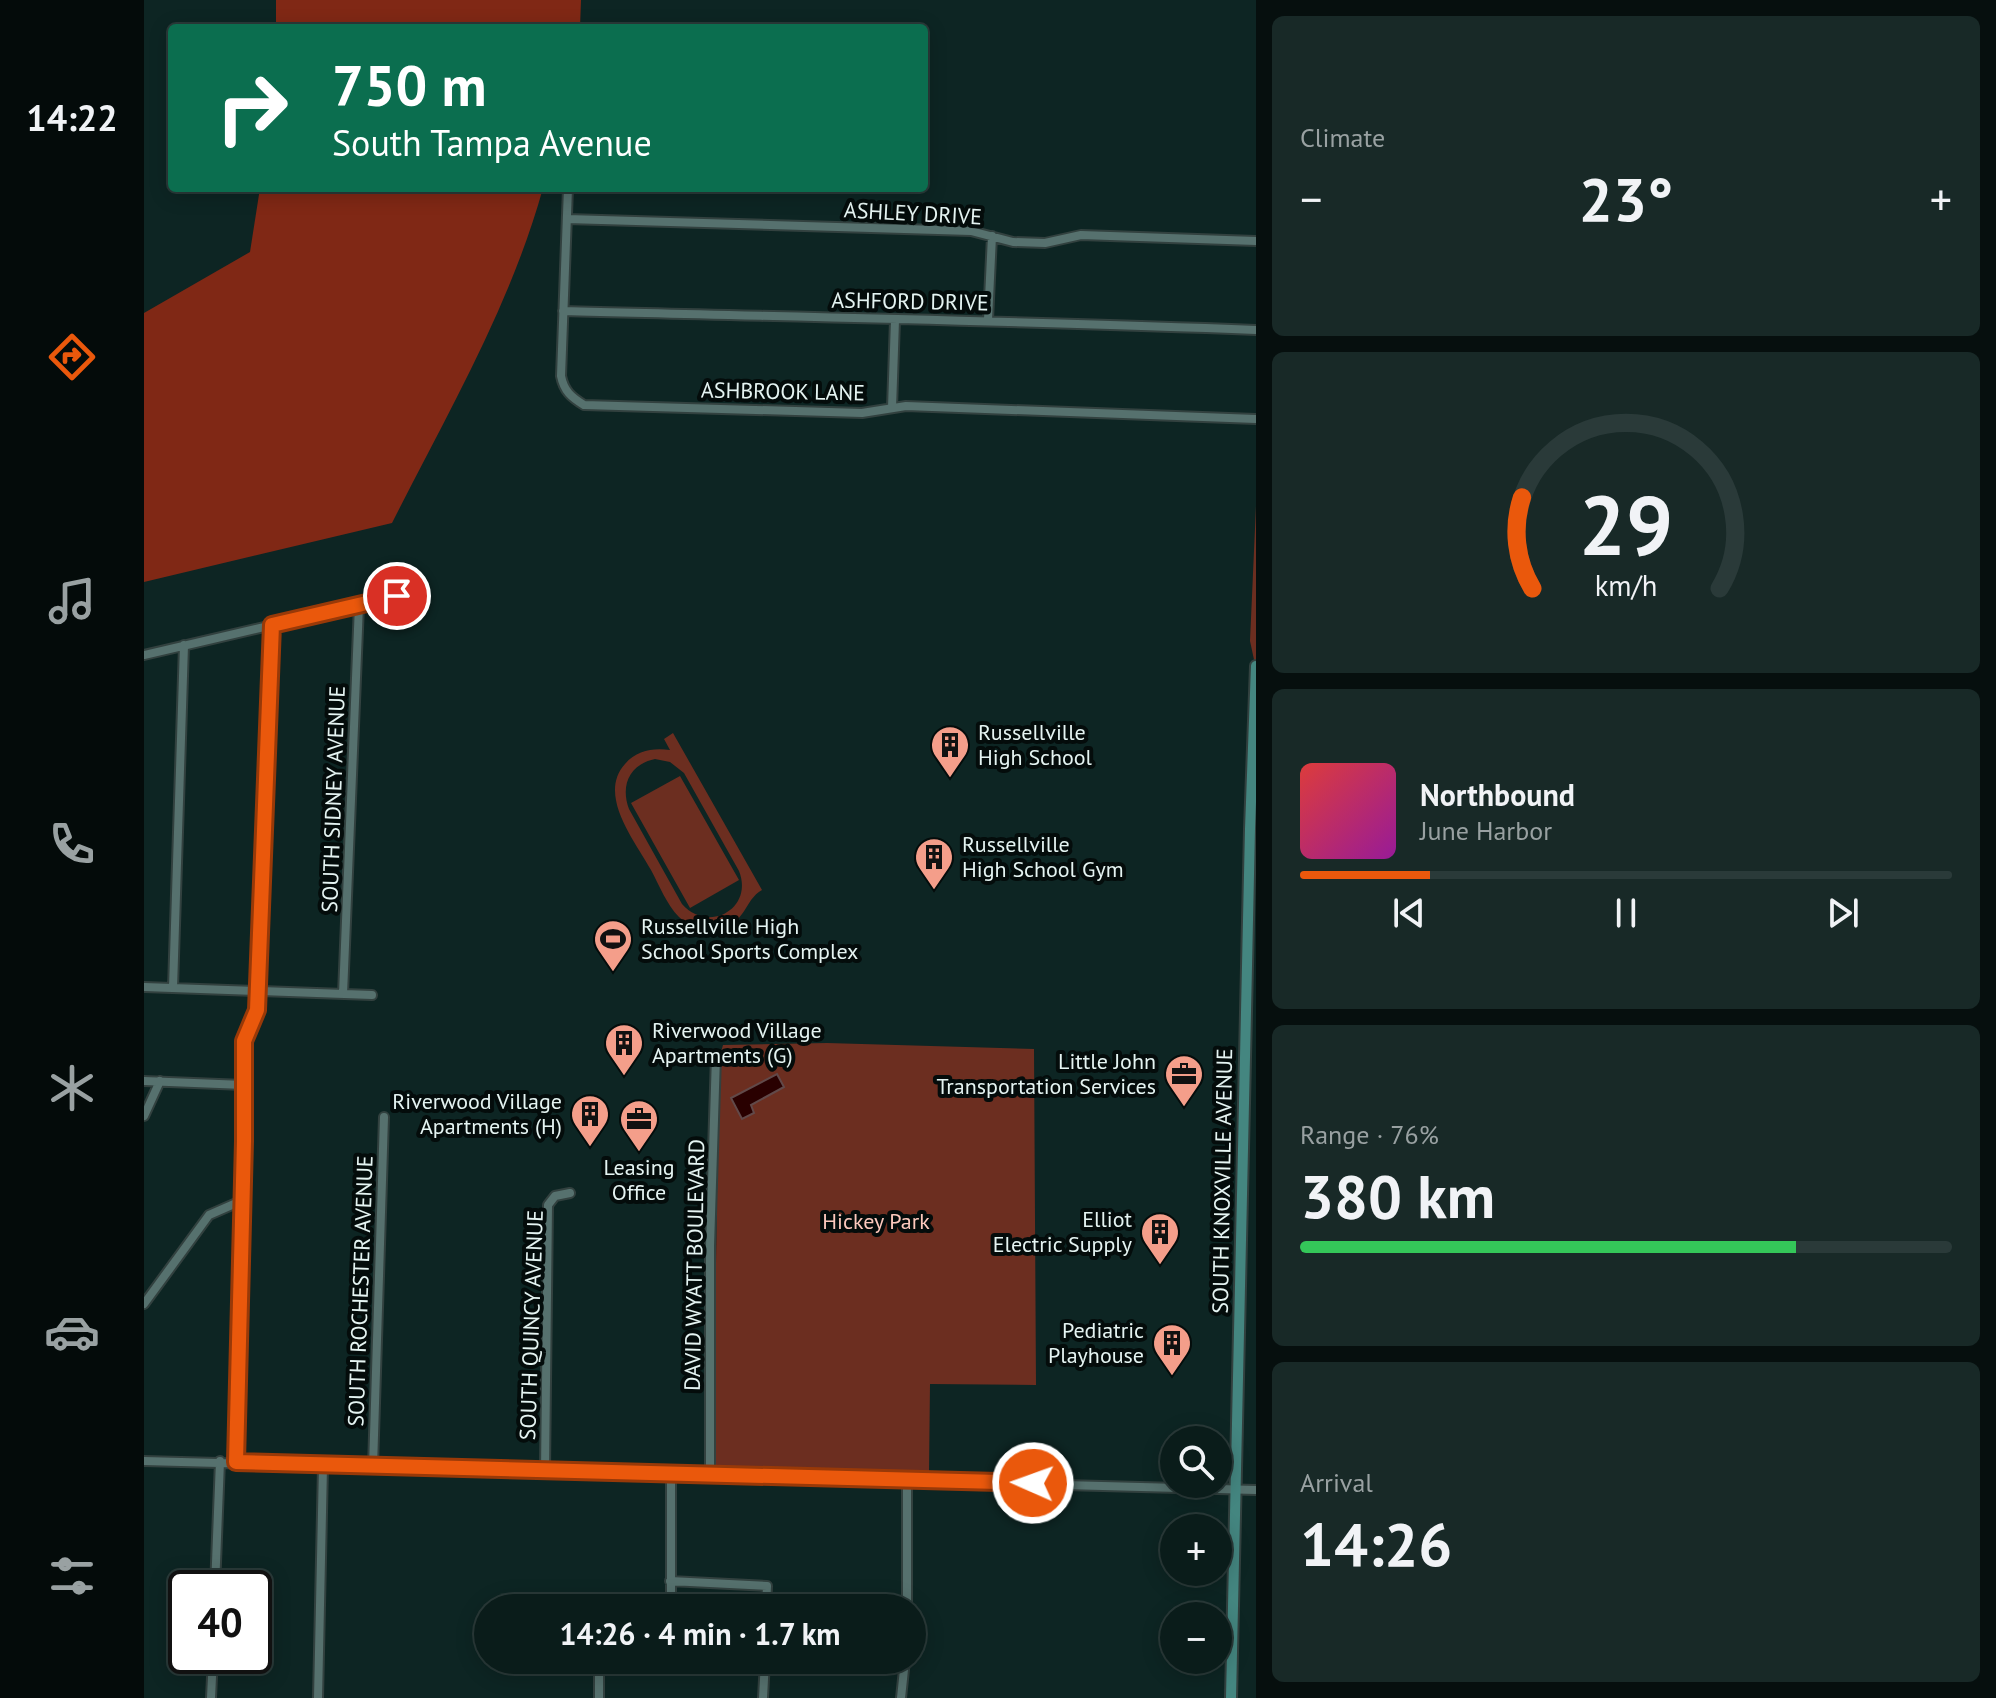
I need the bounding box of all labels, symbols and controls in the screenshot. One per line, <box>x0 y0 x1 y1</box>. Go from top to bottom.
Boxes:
text: 750 m <box>332 49 487 121</box>
icon: right <box>200 56 304 160</box>
text: 14:22 <box>26 94 118 141</box>
text: South Tampa Avenue <box>332 119 652 166</box>
text: Climate <box>1300 121 1385 154</box>
text: 23° <box>1579 160 1673 238</box>
text: − <box>1300 170 1322 227</box>
text: + <box>1930 170 1952 227</box>
street label: ASHLEY DRIVE <box>843 195 983 231</box>
street label: ASHFORD DRIVE <box>831 286 989 316</box>
icon: directions <box>44 329 100 385</box>
street label: ASHBROOK LANE <box>701 376 865 406</box>
text: 29 <box>1579 469 1673 577</box>
pin <box>363 562 431 630</box>
text: km/h <box>1595 567 1657 604</box>
icon: music <box>44 573 100 629</box>
icon: arrive <box>375 574 419 618</box>
street label: SOUTH SIDNEY AVENUE <box>315 685 351 913</box>
place label: Russellville High School <box>978 718 1093 771</box>
building icon: Russellville High School <box>929 724 971 779</box>
text: Northbound <box>1420 775 1575 814</box>
text: June Harbor <box>1420 814 1552 847</box>
icon: phone <box>44 816 100 872</box>
place label: Russellville High School Gym <box>962 830 1124 883</box>
building icon: Russellville High School Gym <box>913 836 955 891</box>
icon: previous <box>1387 891 1431 935</box>
icon: pause <box>1604 891 1648 935</box>
icon: next <box>1821 891 1865 935</box>
place label: Russellville High School Sports Complex <box>641 912 858 965</box>
sports icon: Russellville High School Sports Complex <box>592 918 634 973</box>
place label: Riverwood Village Apartments (G) <box>652 1016 822 1069</box>
building icon: Riverwood Village Apartments (G) <box>603 1022 645 1077</box>
place label: Little John Transportation Services <box>936 1047 1156 1100</box>
street label: SOUTH KNOXVILLE AVENUE <box>1206 1048 1238 1314</box>
office icon: Little John Transportation Services <box>1163 1053 1205 1108</box>
icon: climate <box>44 1060 100 1116</box>
place label: Riverwood Village Apartments (H) <box>392 1087 562 1140</box>
building icon: Riverwood Village Apartments (H) <box>569 1093 611 1148</box>
office icon: Leasing Office <box>618 1098 660 1153</box>
text: Range · 76% <box>1300 1118 1439 1151</box>
street label: DAVID WYATT BOULEVARD <box>678 1139 710 1391</box>
place label: Leasing Office <box>603 1153 675 1206</box>
street label: SOUTH ROCHESTER AVENUE <box>341 1155 379 1427</box>
text: 380 km <box>1300 1157 1495 1235</box>
place label: Elliot Electric Supply <box>993 1205 1133 1258</box>
park label: Hickey Park <box>822 1207 930 1235</box>
street label: SOUTH QUINCY AVENUE <box>513 1209 549 1441</box>
building icon: Elliot Electric Supply <box>1139 1211 1181 1266</box>
icon: car <box>44 1304 100 1360</box>
place label: Pediatric Playhouse <box>1048 1316 1144 1369</box>
building icon: Pediatric Playhouse <box>1151 1322 1193 1377</box>
map controls <box>1160 1426 1232 1674</box>
button: search <box>1160 1426 1232 1498</box>
position arrow <box>991 1441 1075 1525</box>
text: Arrival <box>1300 1466 1373 1499</box>
text: 14:26 <box>1300 1505 1452 1583</box>
button: + <box>1160 1514 1232 1586</box>
icon: filters <box>44 1548 100 1604</box>
speed limit sign: 40 <box>168 1570 272 1674</box>
button: − <box>1160 1602 1232 1674</box>
text: 14:26 · 4 min · 1.7 km <box>559 1614 841 1653</box>

